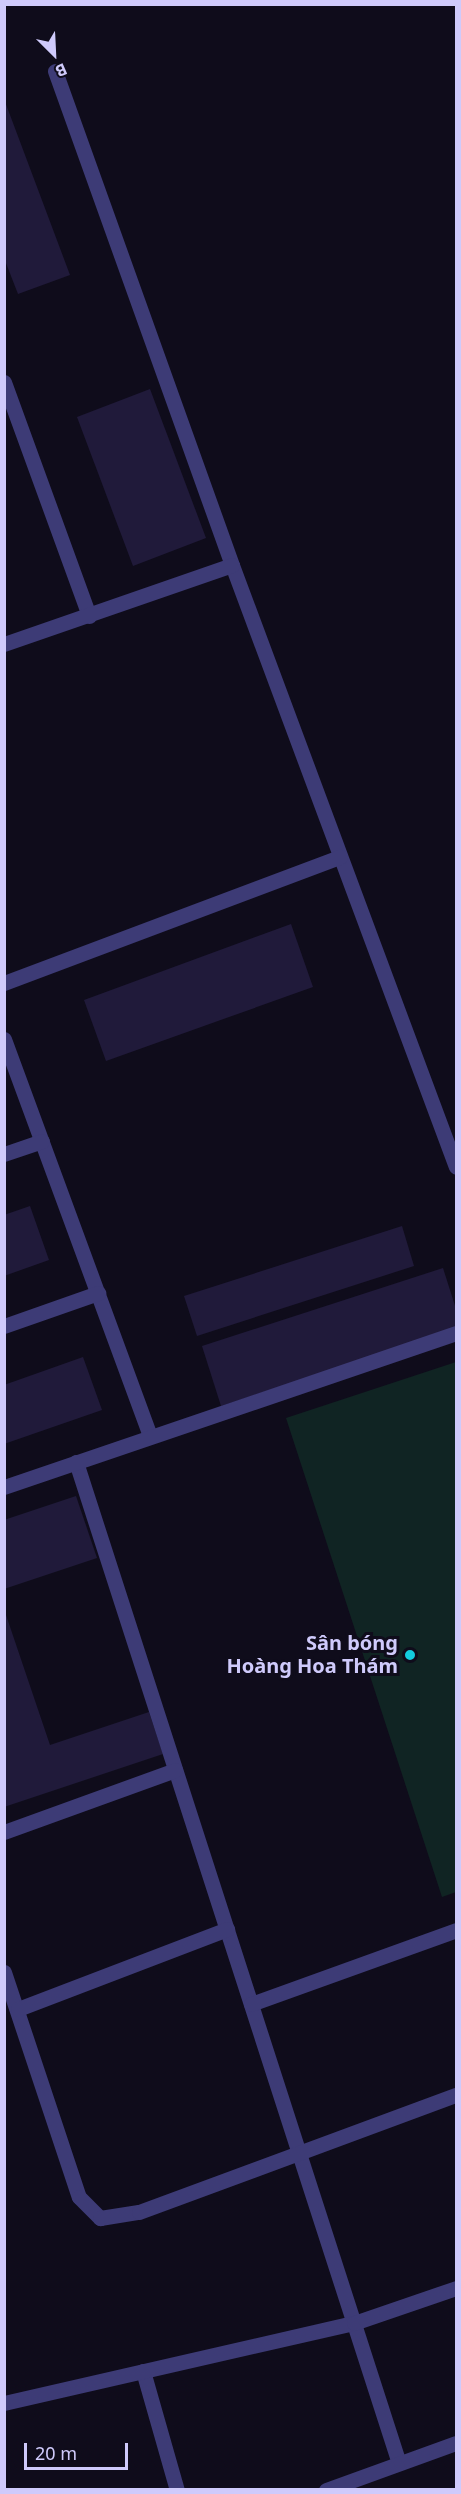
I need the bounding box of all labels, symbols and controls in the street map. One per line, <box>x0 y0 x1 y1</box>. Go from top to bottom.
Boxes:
north arrow <box>24 24 84 84</box>
text: B <box>52 58 71 83</box>
place label: Sân bóng Hoàng Hoa Thám <box>226 1631 398 1678</box>
marker: Sân bóng Hoàng Hoa Thám <box>403 1648 417 1662</box>
scale bar <box>27 2431 130 2469</box>
text: 20 m <box>35 2441 77 2465</box>

